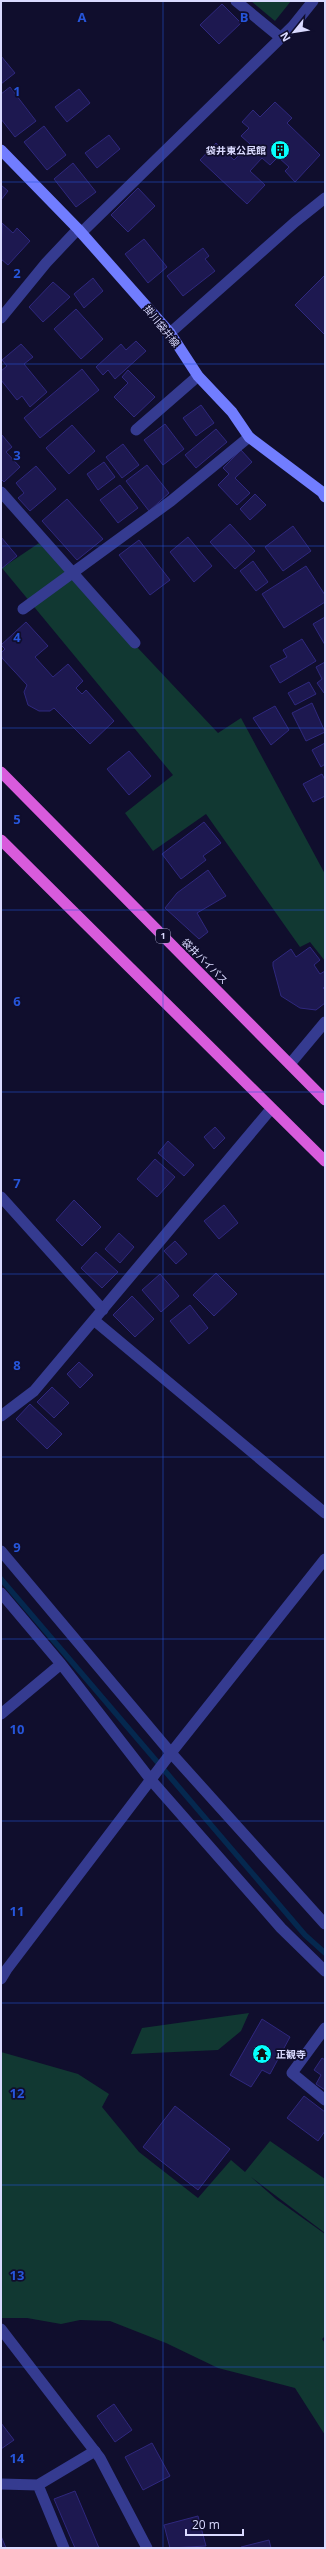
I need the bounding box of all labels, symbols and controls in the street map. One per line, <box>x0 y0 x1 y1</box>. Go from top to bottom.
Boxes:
text: A <box>78 8 87 26</box>
text: B <box>240 8 249 26</box>
north arrow <box>274 12 314 52</box>
text: N <box>276 30 294 45</box>
text: 1 <box>13 82 21 100</box>
building icon: 袋井東公民館 <box>269 139 291 161</box>
place label: 袋井東公民館 <box>205 143 266 157</box>
text: 2 <box>13 264 21 282</box>
street label: 掛川袋井線 <box>141 302 183 350</box>
text: 3 <box>13 446 21 464</box>
text: 4 <box>13 628 21 646</box>
text: 5 <box>13 810 21 828</box>
road number: 1 <box>156 929 170 943</box>
street label: 袋井バイパス <box>179 935 231 987</box>
text: 6 <box>13 992 21 1010</box>
text: 7 <box>13 1174 21 1192</box>
text: 8 <box>13 1356 21 1374</box>
text: 9 <box>13 1538 21 1556</box>
text: 10 <box>10 1720 24 1738</box>
text: 11 <box>10 1902 24 1920</box>
temple icon: 正観寺 <box>251 2043 273 2065</box>
place label: 正観寺 <box>276 2047 306 2061</box>
text: 12 <box>10 2084 25 2102</box>
text: 13 <box>10 2266 24 2284</box>
text: 14 <box>10 2449 25 2467</box>
scale bar <box>186 2511 243 2537</box>
text: 20 m <box>192 2516 220 2533</box>

